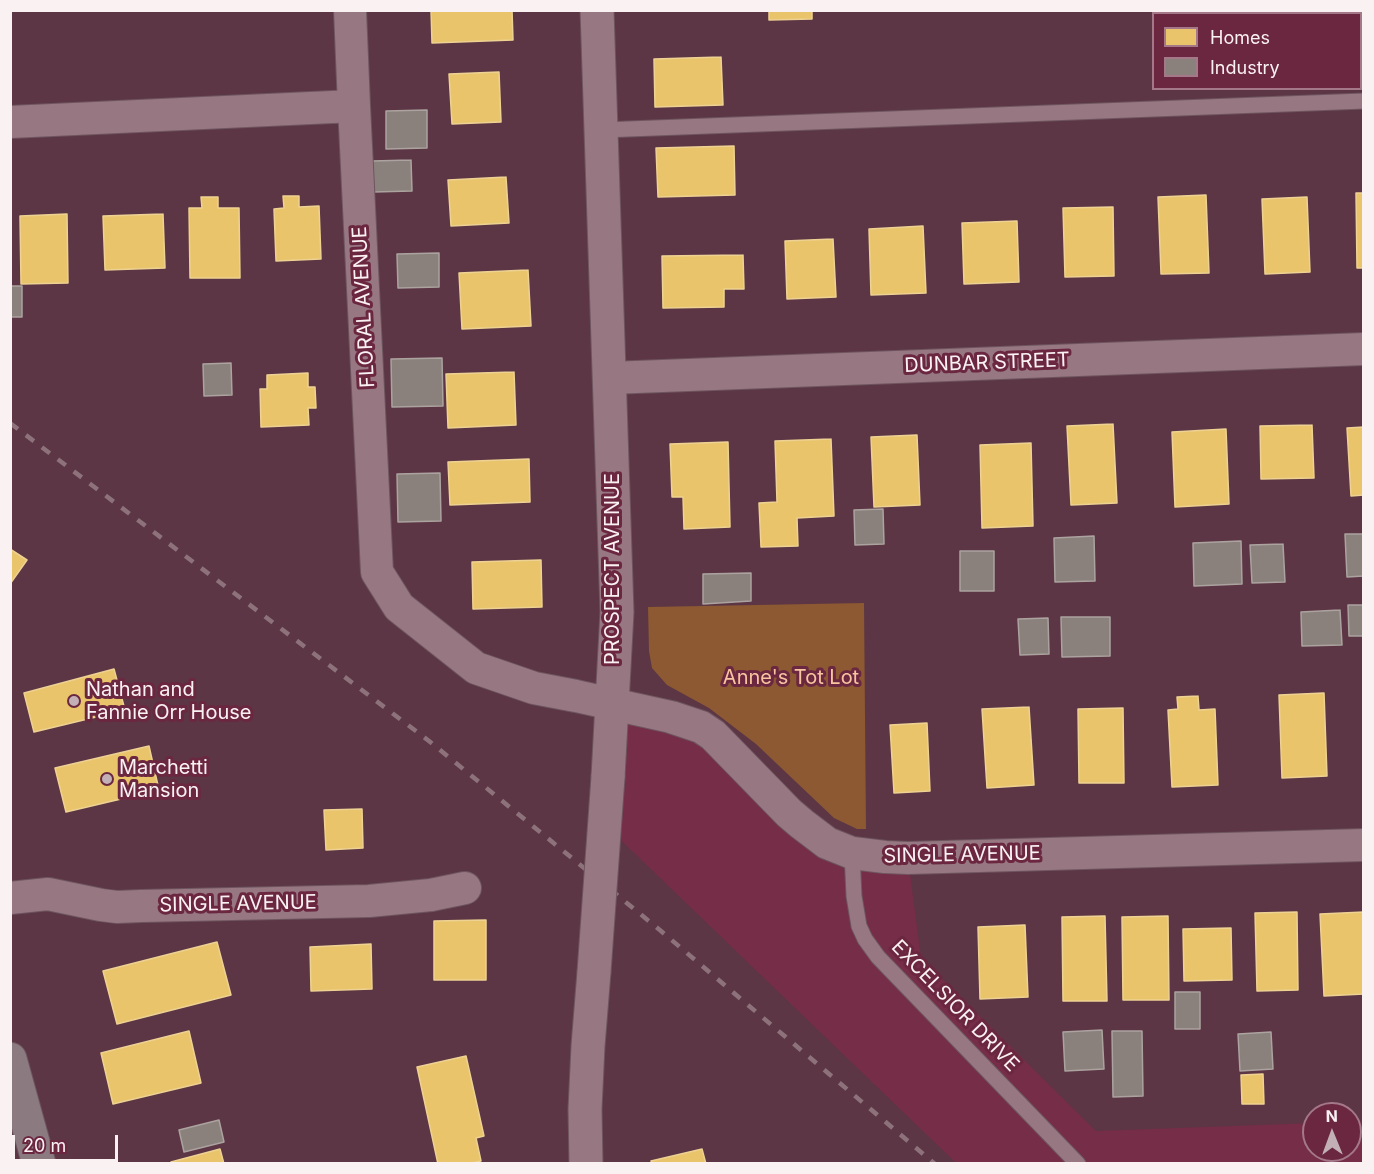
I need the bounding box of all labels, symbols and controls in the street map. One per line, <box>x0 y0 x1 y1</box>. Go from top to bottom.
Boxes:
legend <box>1152 12 1362 90</box>
text: Homes <box>1210 27 1270 48</box>
text: Industry <box>1210 57 1280 78</box>
street label: FLORAL AVENUE <box>348 226 380 388</box>
street label: DUNBAR STREET <box>904 348 1070 378</box>
street label: PROSPECT AVENUE <box>601 473 625 665</box>
park label: Anne's Tot Lot <box>723 666 859 690</box>
place label: Nathan and Fannie Orr House <box>86 678 251 725</box>
marker: Nathan and Fannie Orr House <box>67 694 81 708</box>
place label: Marchetti Mansion <box>119 756 208 803</box>
marker: Marchetti Mansion <box>100 772 114 786</box>
street label: SINGLE AVENUE <box>883 842 1041 868</box>
street label: SINGLE AVENUE <box>159 891 317 917</box>
street label: EXCELSIOR DRIVE <box>886 935 1024 1077</box>
north arrow <box>1302 1102 1362 1162</box>
text: N <box>1325 1106 1338 1126</box>
scale bar <box>15 1123 122 1161</box>
text: 20 m <box>23 1135 66 1156</box>

